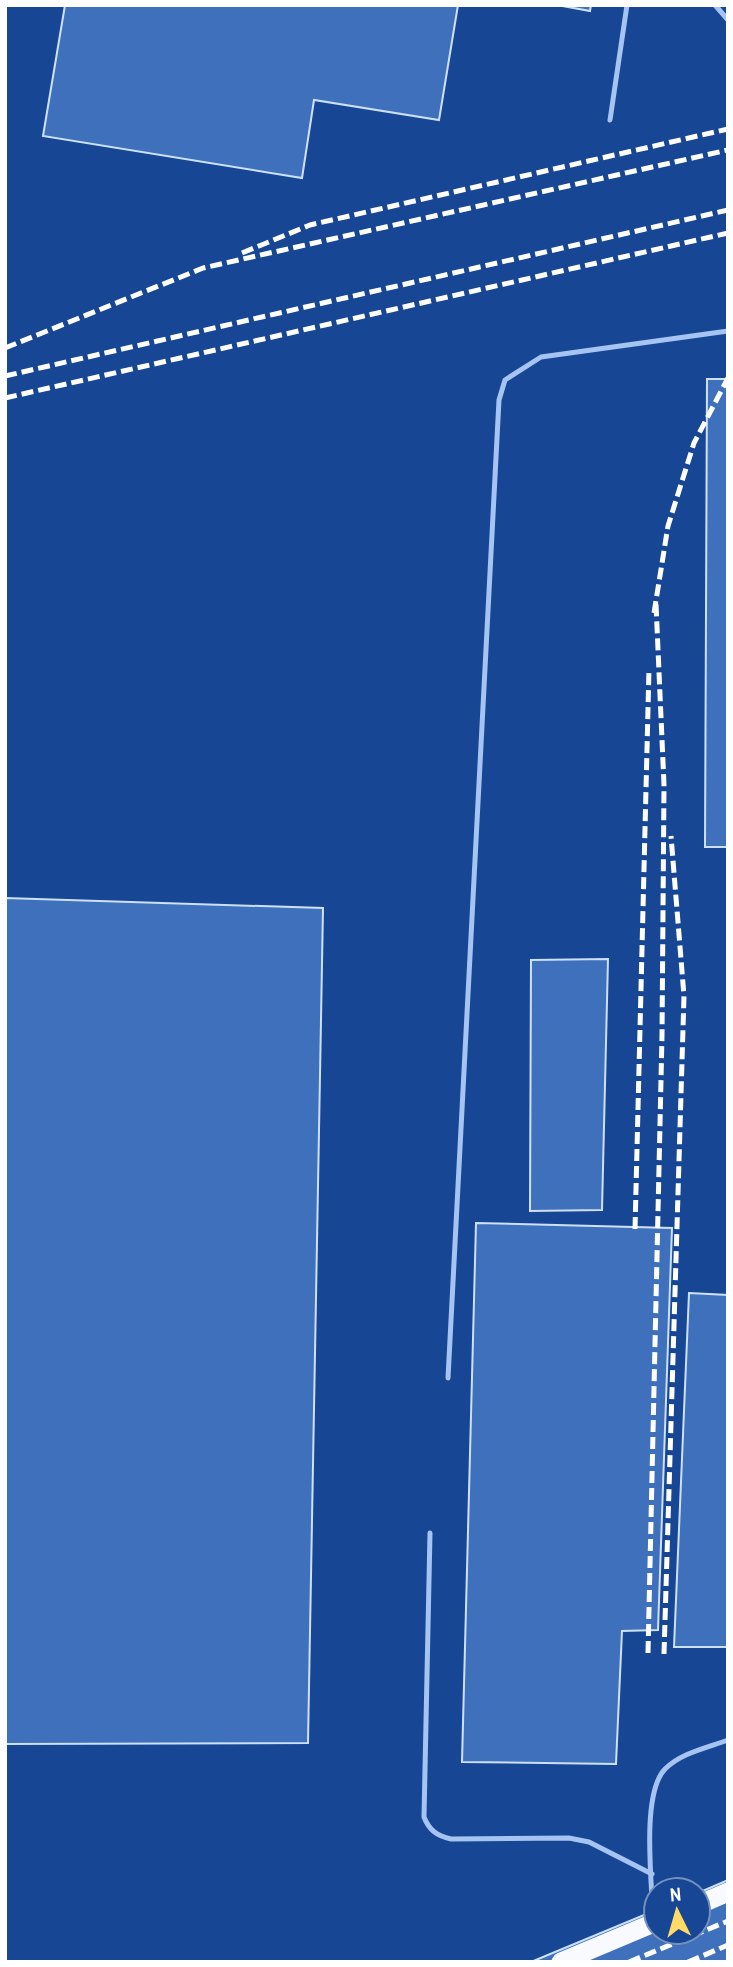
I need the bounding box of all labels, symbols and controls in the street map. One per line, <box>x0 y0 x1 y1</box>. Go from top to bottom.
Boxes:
north arrow <box>642 1876 712 1946</box>
text: N <box>669 1881 682 1908</box>

